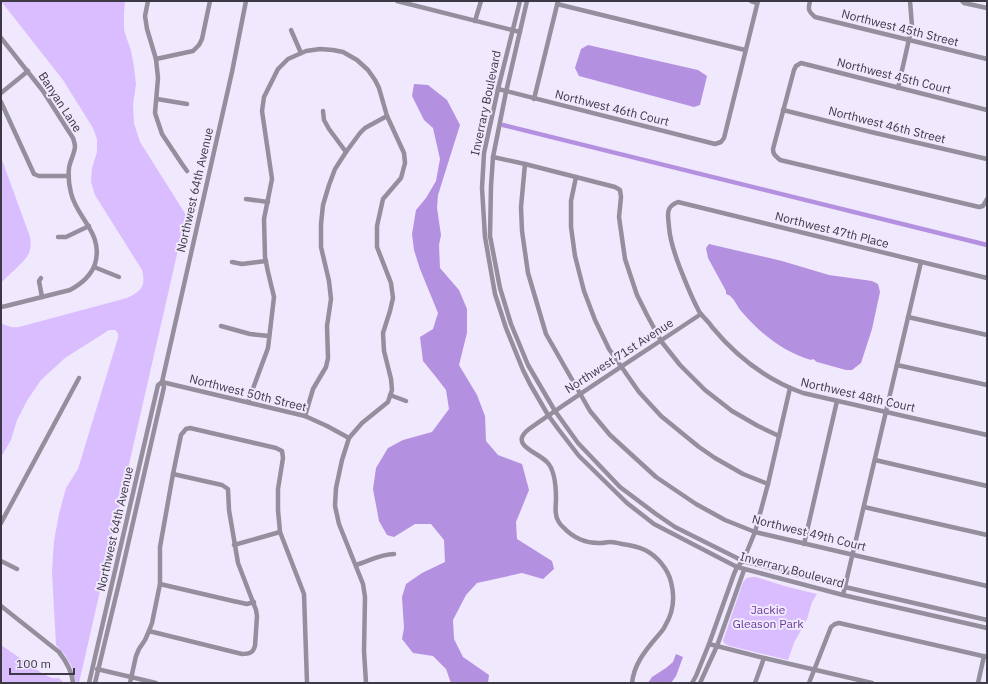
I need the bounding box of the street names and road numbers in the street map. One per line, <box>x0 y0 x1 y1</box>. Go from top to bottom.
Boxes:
street label: Northwest 45th Street <box>840 6 960 49</box>
street label: Inverrary Boulevard <box>467 49 504 157</box>
street label: Northwest 45th Court <box>835 54 953 97</box>
street label: Banyan Lane <box>35 69 86 135</box>
street label: Northwest 46th Court <box>553 86 671 129</box>
street label: Northwest 46th Street <box>827 103 947 146</box>
street label: Northwest 64th Avenue <box>173 126 216 254</box>
street label: Northwest 47th Place <box>774 208 891 251</box>
street label: Northwest 71st Avenue <box>562 315 676 396</box>
street label: Northwest 50th Street <box>188 371 308 414</box>
street label: Northwest 48th Court <box>799 374 917 415</box>
street label: Northwest 64th Avenue <box>93 465 136 593</box>
street label: Northwest 49th Court <box>750 511 868 554</box>
street label: Inverrary Boulevard <box>738 548 846 591</box>

